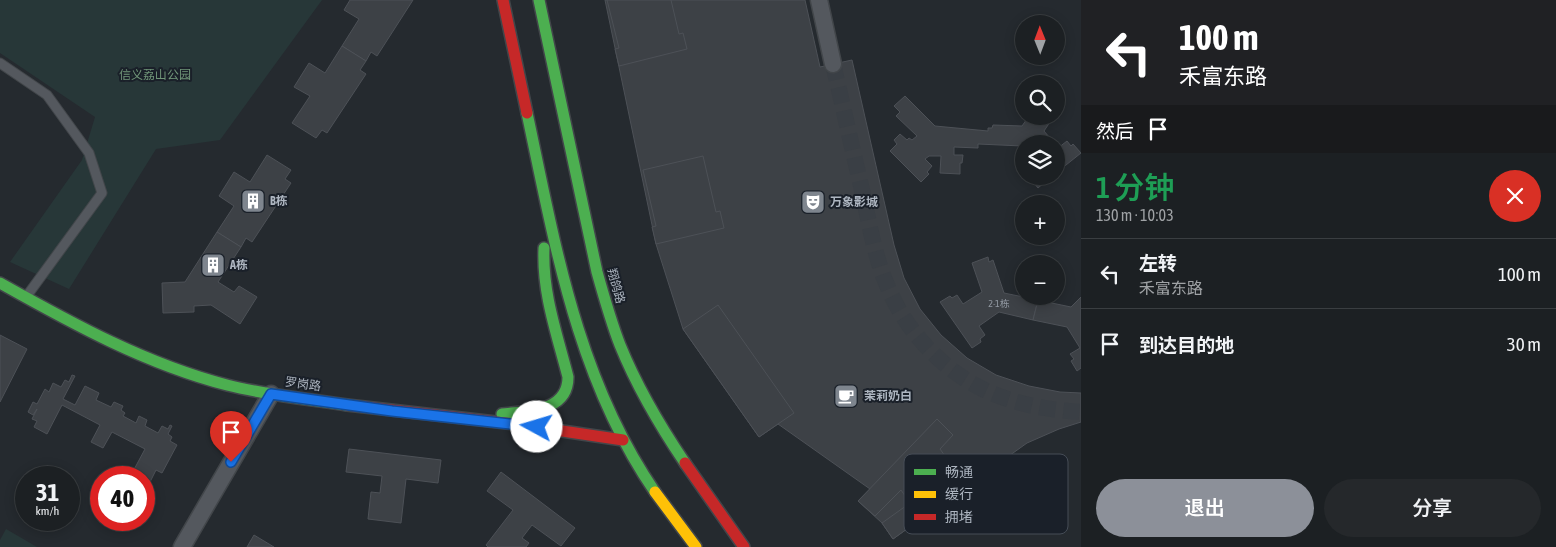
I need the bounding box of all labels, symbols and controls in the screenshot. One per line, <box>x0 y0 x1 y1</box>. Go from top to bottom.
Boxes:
north arrow <box>1015 15 1065 65</box>
map controls <box>1015 15 1065 305</box>
text: 100 m <box>1179 17 1258 57</box>
icon: left <box>1096 20 1161 85</box>
text: 禾富东路 <box>1179 63 1267 89</box>
park label: 信义荔山公园 <box>119 68 191 82</box>
button: search <box>1015 75 1065 125</box>
icon: arrive <box>1144 115 1172 143</box>
text: 然后 <box>1096 120 1134 142</box>
button: layers <box>1015 135 1065 185</box>
text: 1 分钟 <box>1096 170 1174 204</box>
button: close <box>1489 170 1541 222</box>
building icon: B栋 <box>240 188 266 214</box>
theatre icon: 万象影城 <box>800 189 826 215</box>
place label: B栋 <box>270 194 288 208</box>
place label: 万象影城 <box>830 195 878 209</box>
button: + <box>1015 195 1065 245</box>
text: 130 m · 10:03 <box>1096 206 1174 224</box>
building icon: A栋 <box>200 252 226 278</box>
text: 左转 <box>1139 252 1177 274</box>
button: − <box>1015 255 1065 305</box>
place label: A栋 <box>229 258 248 272</box>
icon: left <box>1096 260 1124 288</box>
text: 100 m <box>1498 263 1541 285</box>
street label: 翔鸽路 <box>605 267 627 305</box>
text: 禾富东路 <box>1139 279 1203 297</box>
house number: 2-1栋 <box>988 298 1010 309</box>
icon: arrive <box>1096 330 1124 358</box>
text: 30 m <box>1507 333 1541 355</box>
text: 到达目的地 <box>1139 334 1234 356</box>
street label: 罗岗路 <box>284 375 322 393</box>
cafe icon: 茉莉奶白 <box>833 383 859 409</box>
place label: 茉莉奶白 <box>864 389 912 403</box>
position arrow <box>510 400 562 452</box>
pin <box>210 411 252 462</box>
icon: arrive <box>217 418 245 446</box>
legend <box>904 454 1068 534</box>
text: 畅通 <box>945 464 973 480</box>
speed limit sign: 40 <box>90 466 155 531</box>
text: 31 <box>36 478 59 506</box>
button: 退出 <box>1096 479 1314 537</box>
button: 分享 <box>1324 479 1541 537</box>
text: 缓行 <box>945 486 973 502</box>
text: km/h <box>36 504 59 518</box>
text: 拥堵 <box>945 509 973 525</box>

